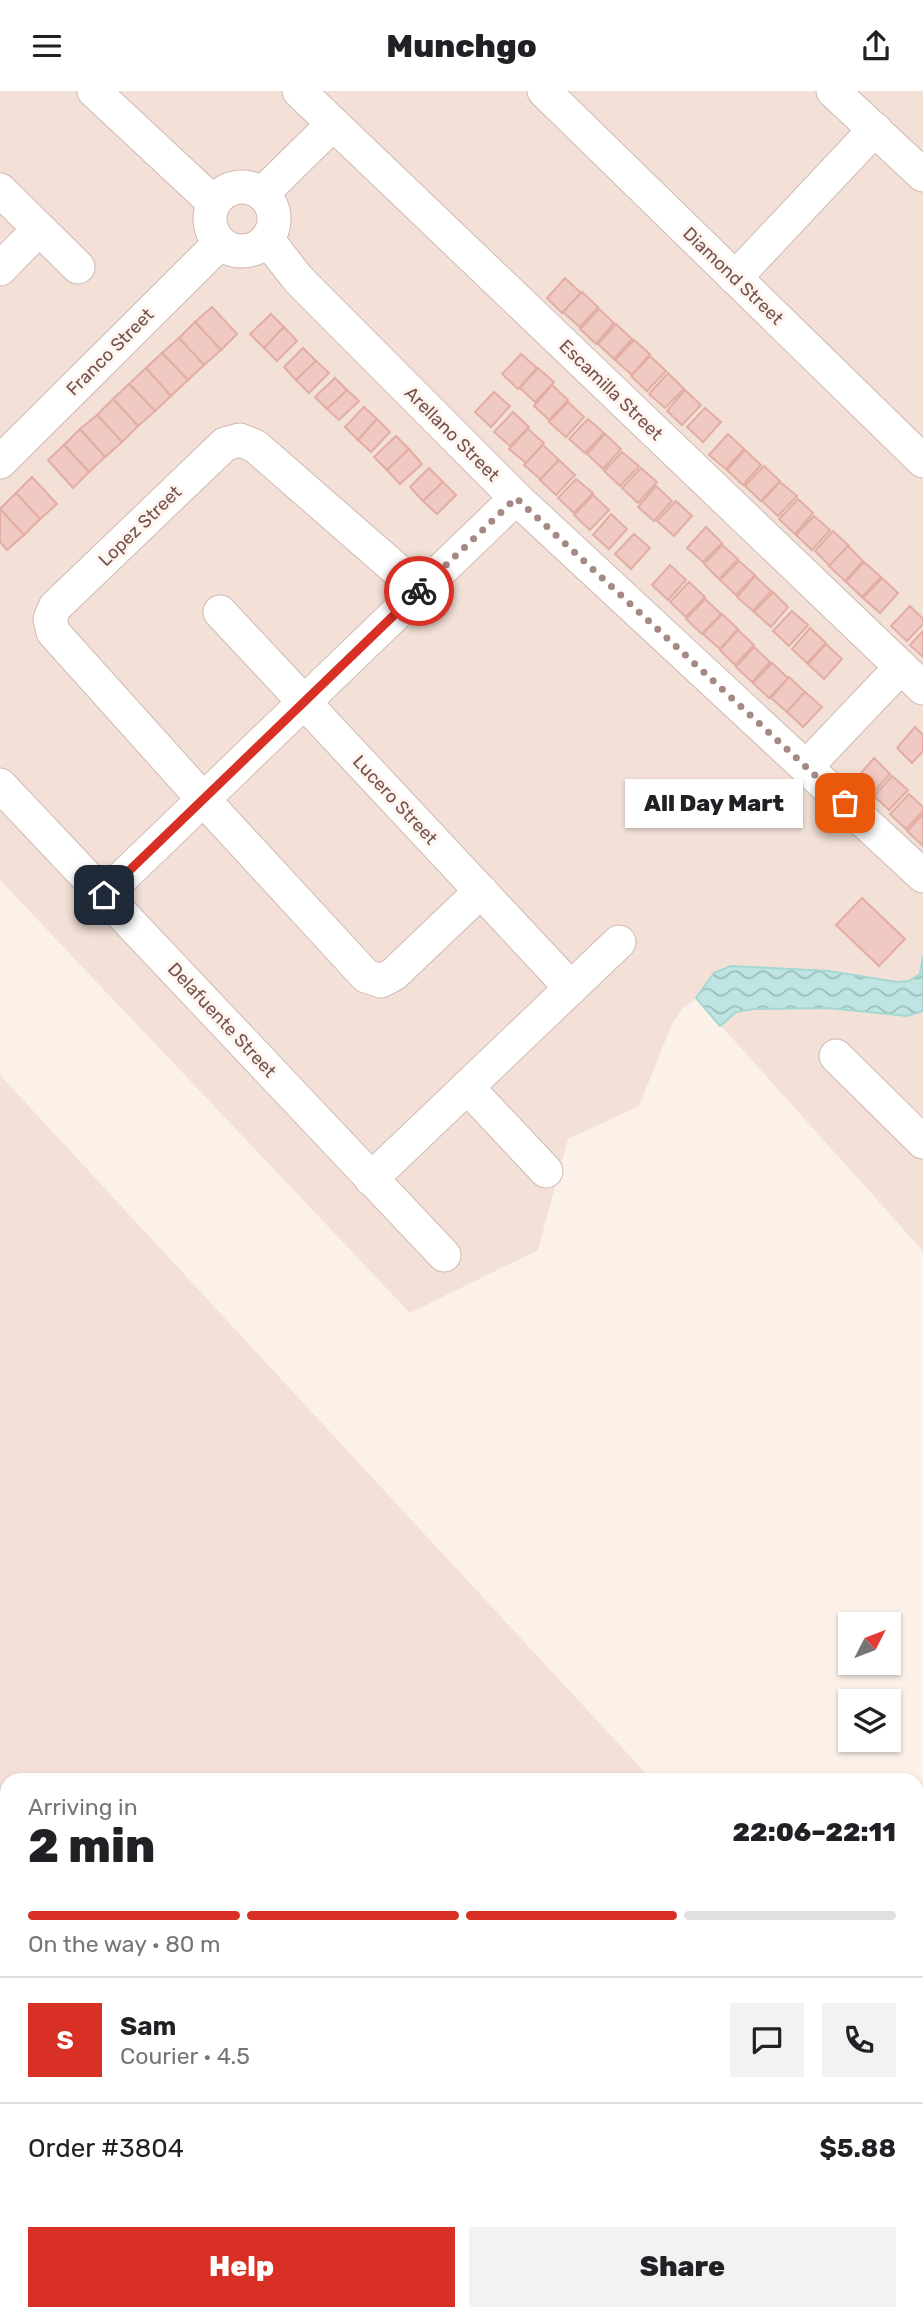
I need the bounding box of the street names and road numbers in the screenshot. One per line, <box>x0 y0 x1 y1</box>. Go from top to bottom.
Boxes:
street label: Diamond Street <box>678 223 788 329</box>
street label: Franco Street <box>62 304 158 400</box>
street label: Escamilla Street <box>555 335 667 445</box>
street label: Arellano Street <box>400 382 504 486</box>
street label: Lopez Street <box>94 481 186 571</box>
street label: Lucero Street <box>348 751 442 849</box>
street label: Delafuente Street <box>163 958 281 1082</box>

